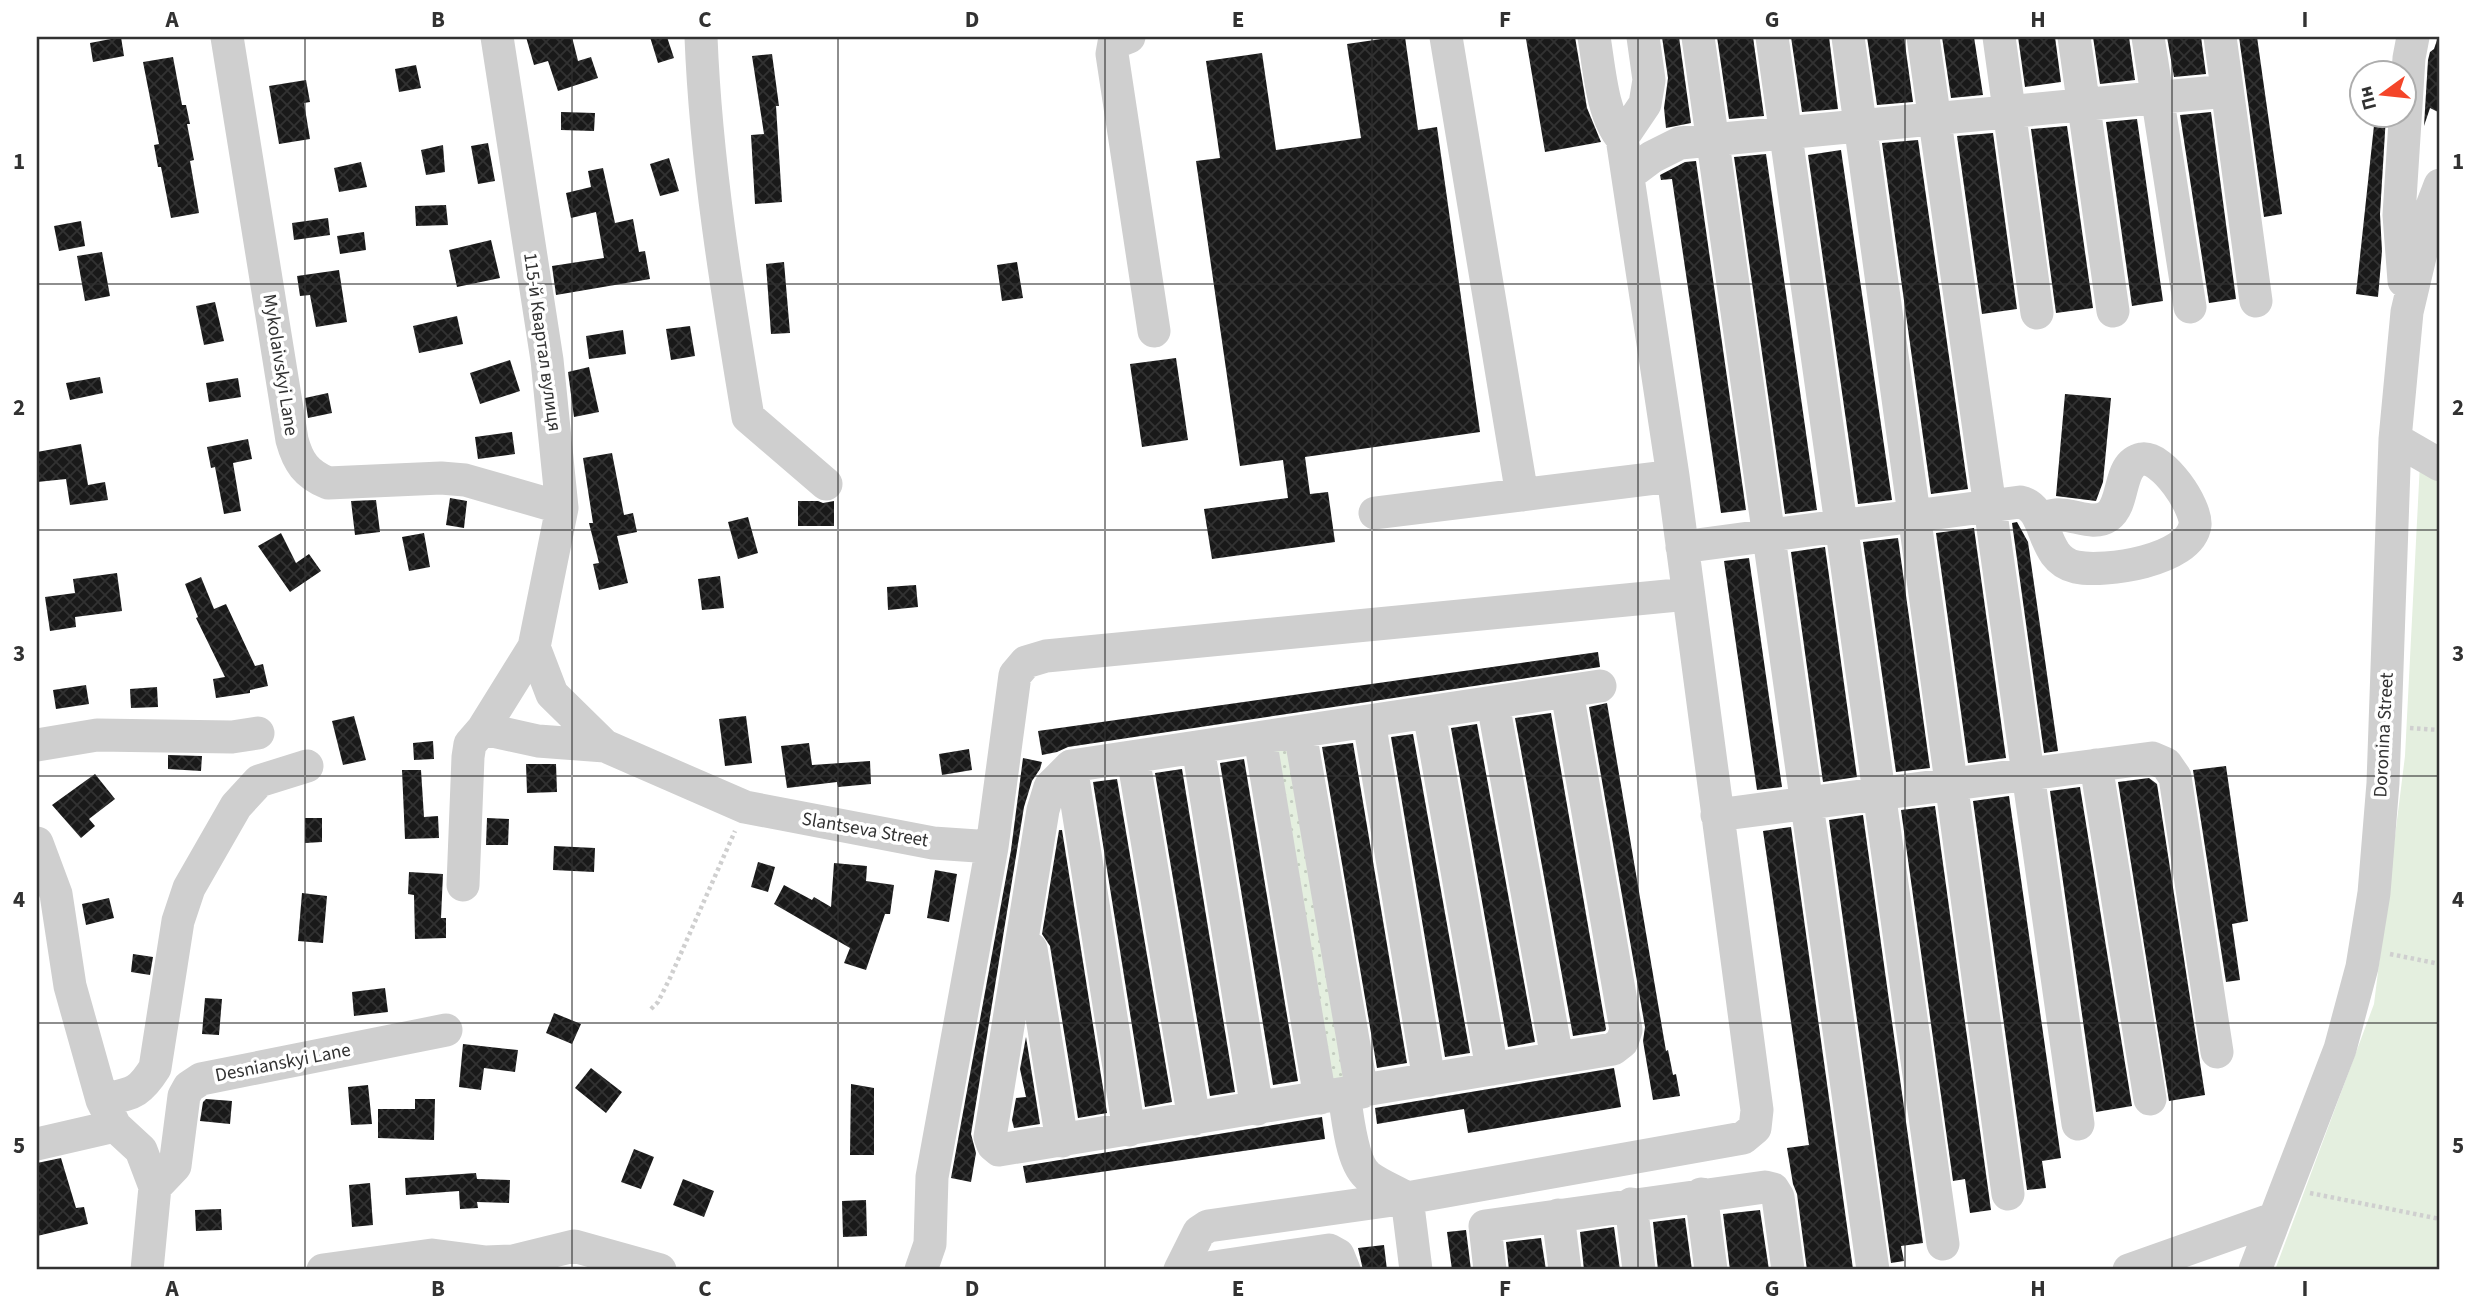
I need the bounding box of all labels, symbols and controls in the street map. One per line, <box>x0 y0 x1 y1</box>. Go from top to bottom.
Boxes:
text: A <box>164 3 179 36</box>
text: B <box>431 3 445 36</box>
text: C <box>698 3 712 36</box>
text: D <box>965 3 979 36</box>
text: E <box>1232 3 1244 36</box>
text: F <box>1499 3 1511 36</box>
text: G <box>1765 3 1779 36</box>
text: H <box>2030 3 2046 36</box>
text: I <box>2302 3 2308 36</box>
north arrow <box>2348 60 2418 130</box>
text: Пн <box>2352 83 2384 113</box>
text: 1 <box>13 145 25 178</box>
text: 1 <box>2452 145 2464 178</box>
street label: 115-й Квартал вулиця <box>516 251 568 433</box>
street label: Mykolaivskyi Lane <box>255 292 305 438</box>
text: 2 <box>13 391 25 424</box>
text: 2 <box>2452 391 2464 424</box>
text: 3 <box>13 637 25 670</box>
text: 3 <box>2452 637 2464 670</box>
street label: Doronina Street <box>2367 671 2401 798</box>
street label: Slantseva Street <box>800 806 931 855</box>
text: 4 <box>13 883 25 916</box>
text: 4 <box>2452 883 2464 916</box>
street label: Desnianskyi Lane <box>213 1037 353 1089</box>
text: 5 <box>13 1129 25 1162</box>
text: 5 <box>2452 1129 2464 1162</box>
text: A <box>164 1272 179 1305</box>
text: B <box>431 1272 445 1305</box>
text: C <box>698 1272 712 1305</box>
text: D <box>965 1272 979 1305</box>
text: E <box>1232 1272 1244 1305</box>
text: F <box>1499 1272 1511 1305</box>
text: G <box>1765 1272 1779 1305</box>
text: H <box>2030 1272 2046 1305</box>
text: I <box>2302 1272 2308 1305</box>

